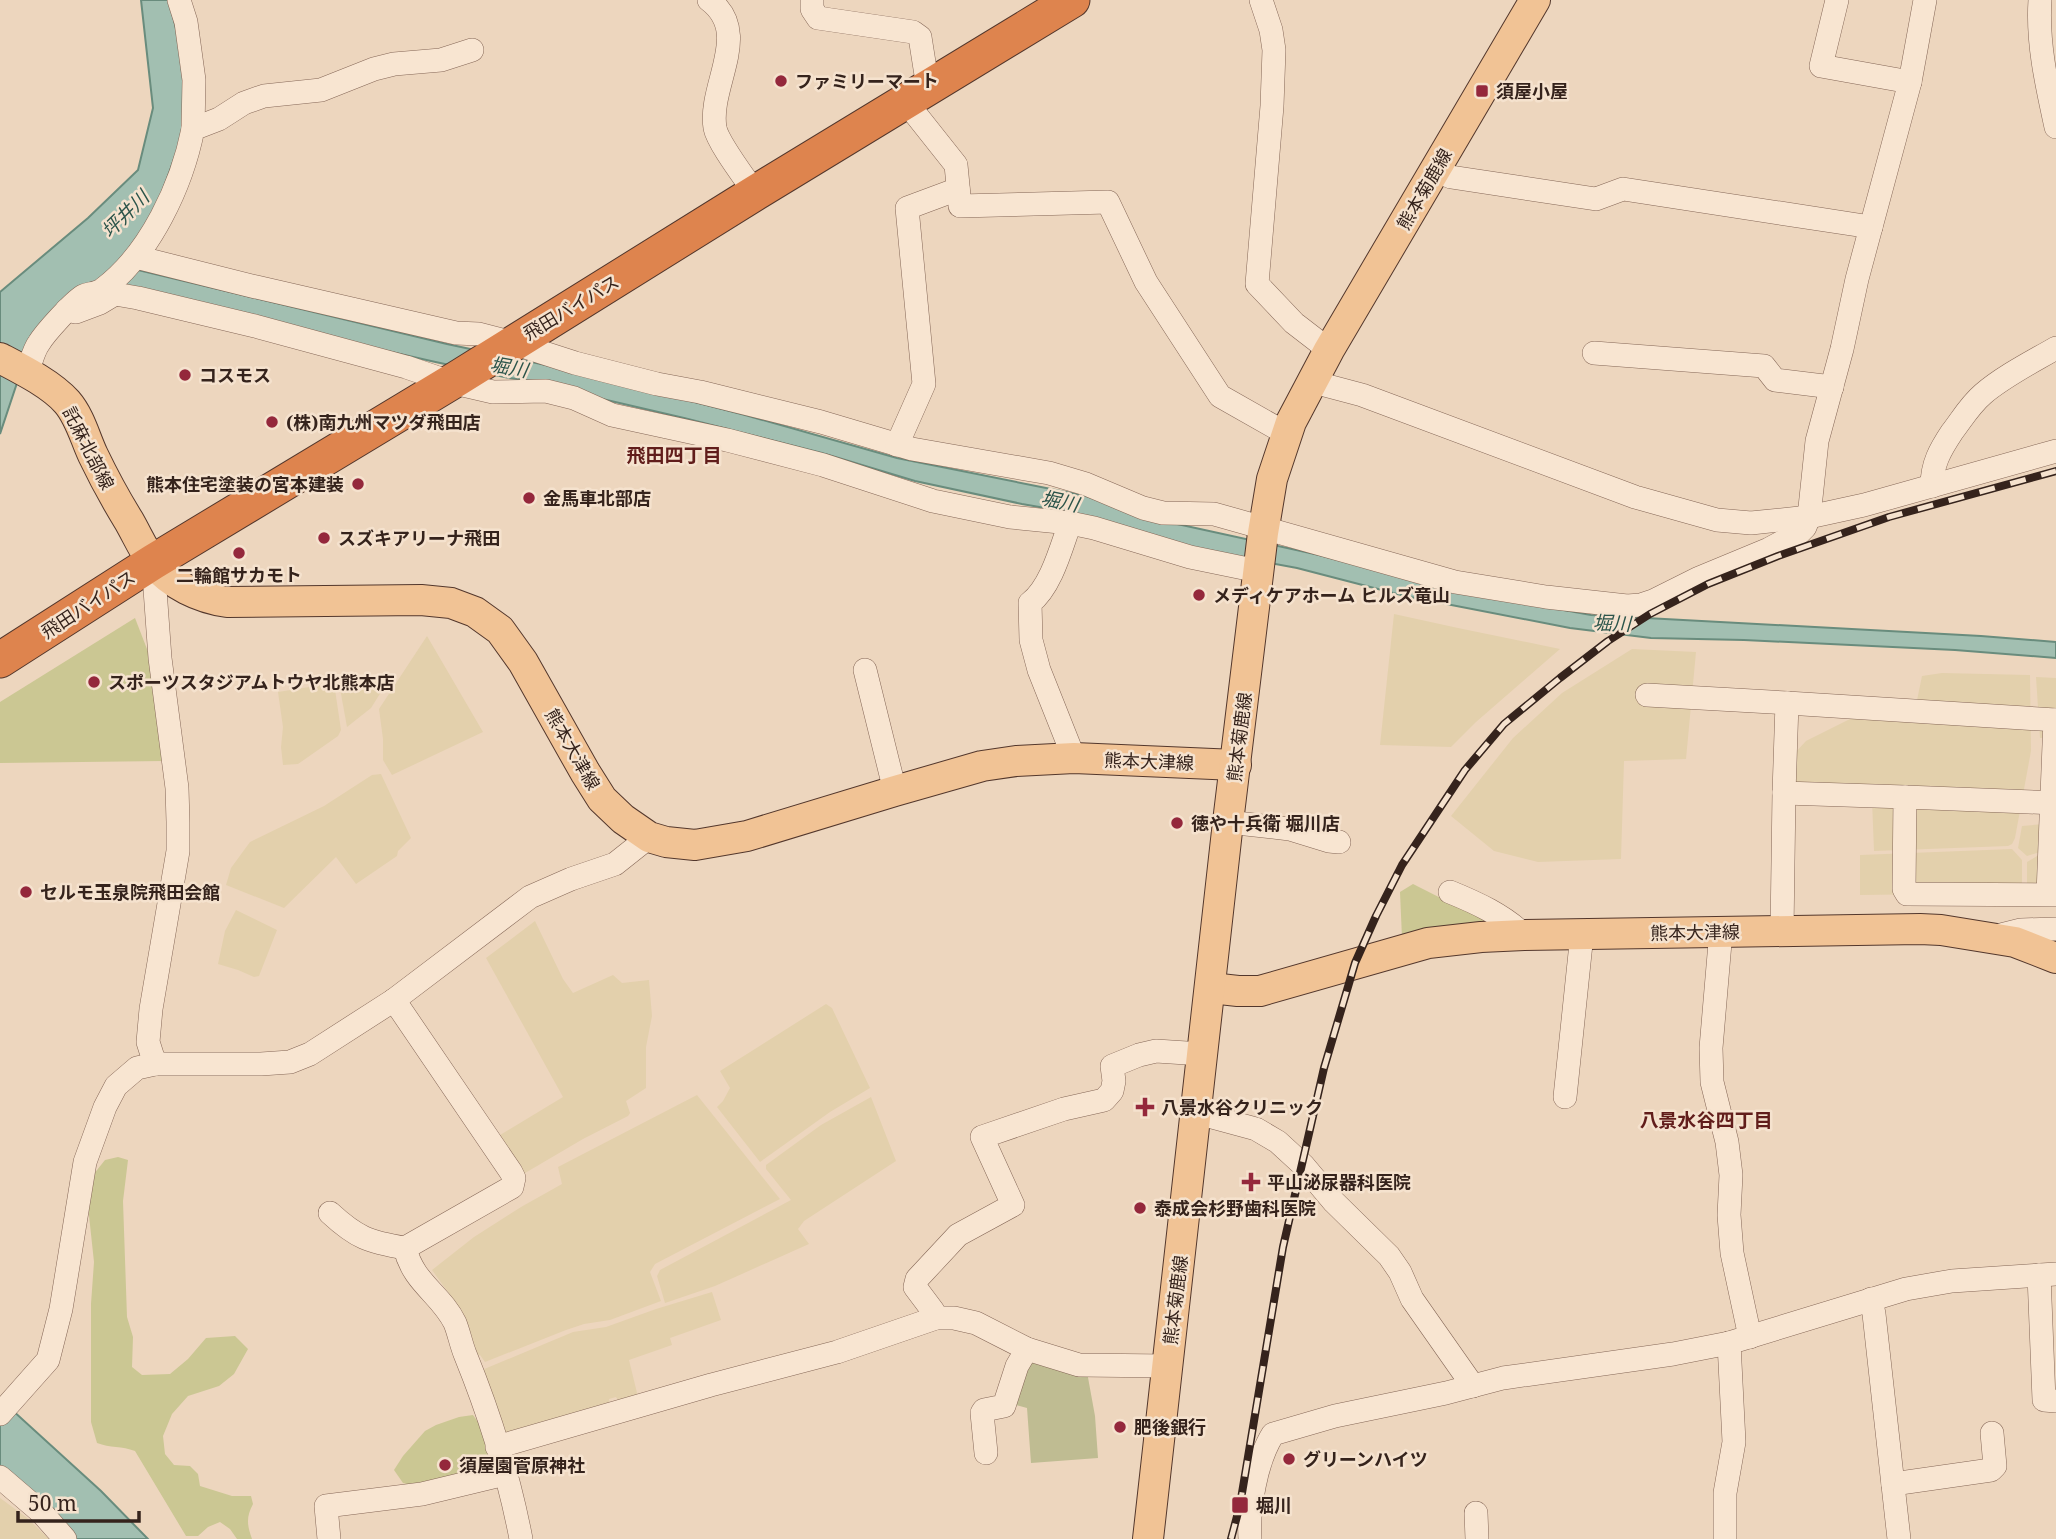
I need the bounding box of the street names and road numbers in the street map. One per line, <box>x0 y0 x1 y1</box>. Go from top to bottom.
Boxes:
street label: 熊本菊鹿線 <box>1391 144 1457 234</box>
street label: 飛田バイパス <box>519 269 623 345</box>
street label: 託麻北部線 <box>58 402 120 494</box>
street label: 飛田バイパス <box>36 565 140 643</box>
street label: 熊本菊鹿線 <box>1222 691 1256 783</box>
street label: 熊本大津線 <box>540 704 606 794</box>
street label: 熊本大津線 <box>1104 747 1194 775</box>
street label: 熊本大津線 <box>1650 919 1740 945</box>
street label: 熊本菊鹿線 <box>1158 1254 1192 1346</box>

